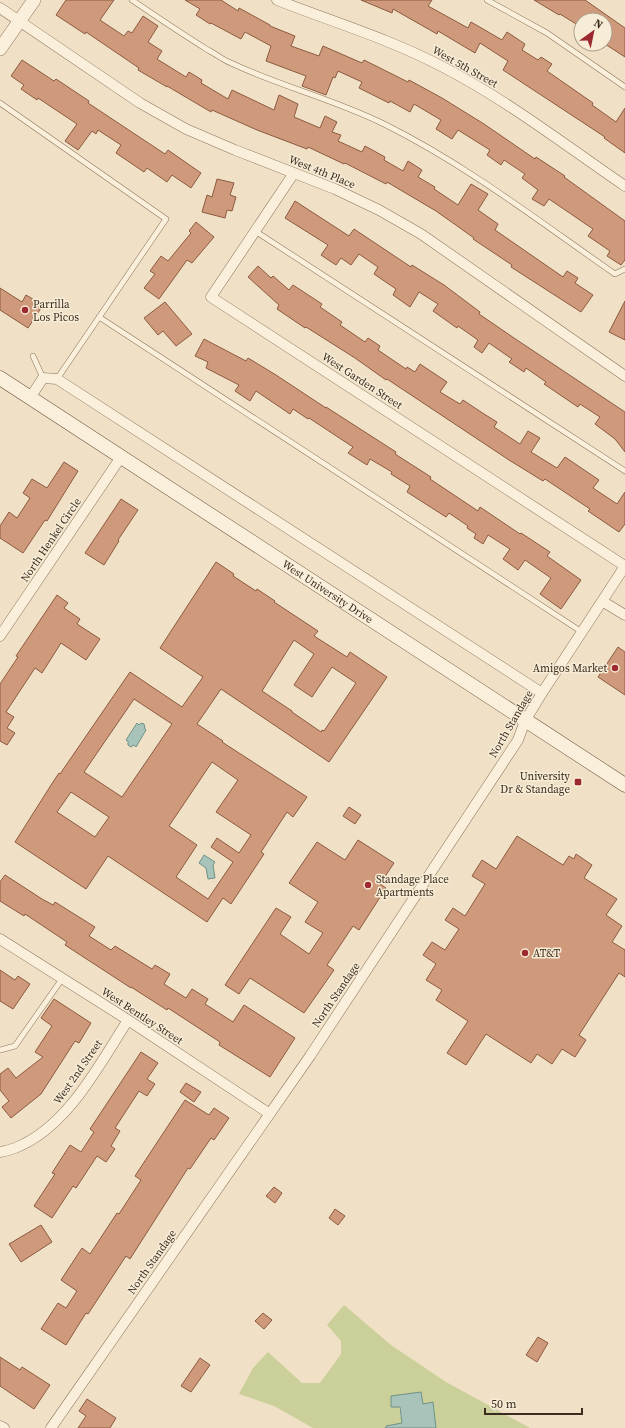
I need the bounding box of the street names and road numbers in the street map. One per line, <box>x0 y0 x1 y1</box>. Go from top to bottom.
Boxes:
street label: West 5th Street <box>429 43 501 91</box>
street label: West 4th Place <box>286 152 358 192</box>
street label: West Garden Street <box>319 349 406 413</box>
street label: North Henkel Circle <box>17 495 85 585</box>
street label: West University Drive <box>279 556 376 627</box>
street label: North Standage <box>486 687 537 761</box>
street label: North Standage <box>309 959 364 1031</box>
street label: West Bentley Street <box>98 984 186 1048</box>
street label: West 2nd Street <box>50 1036 106 1107</box>
street label: North Standage <box>124 1226 180 1297</box>

